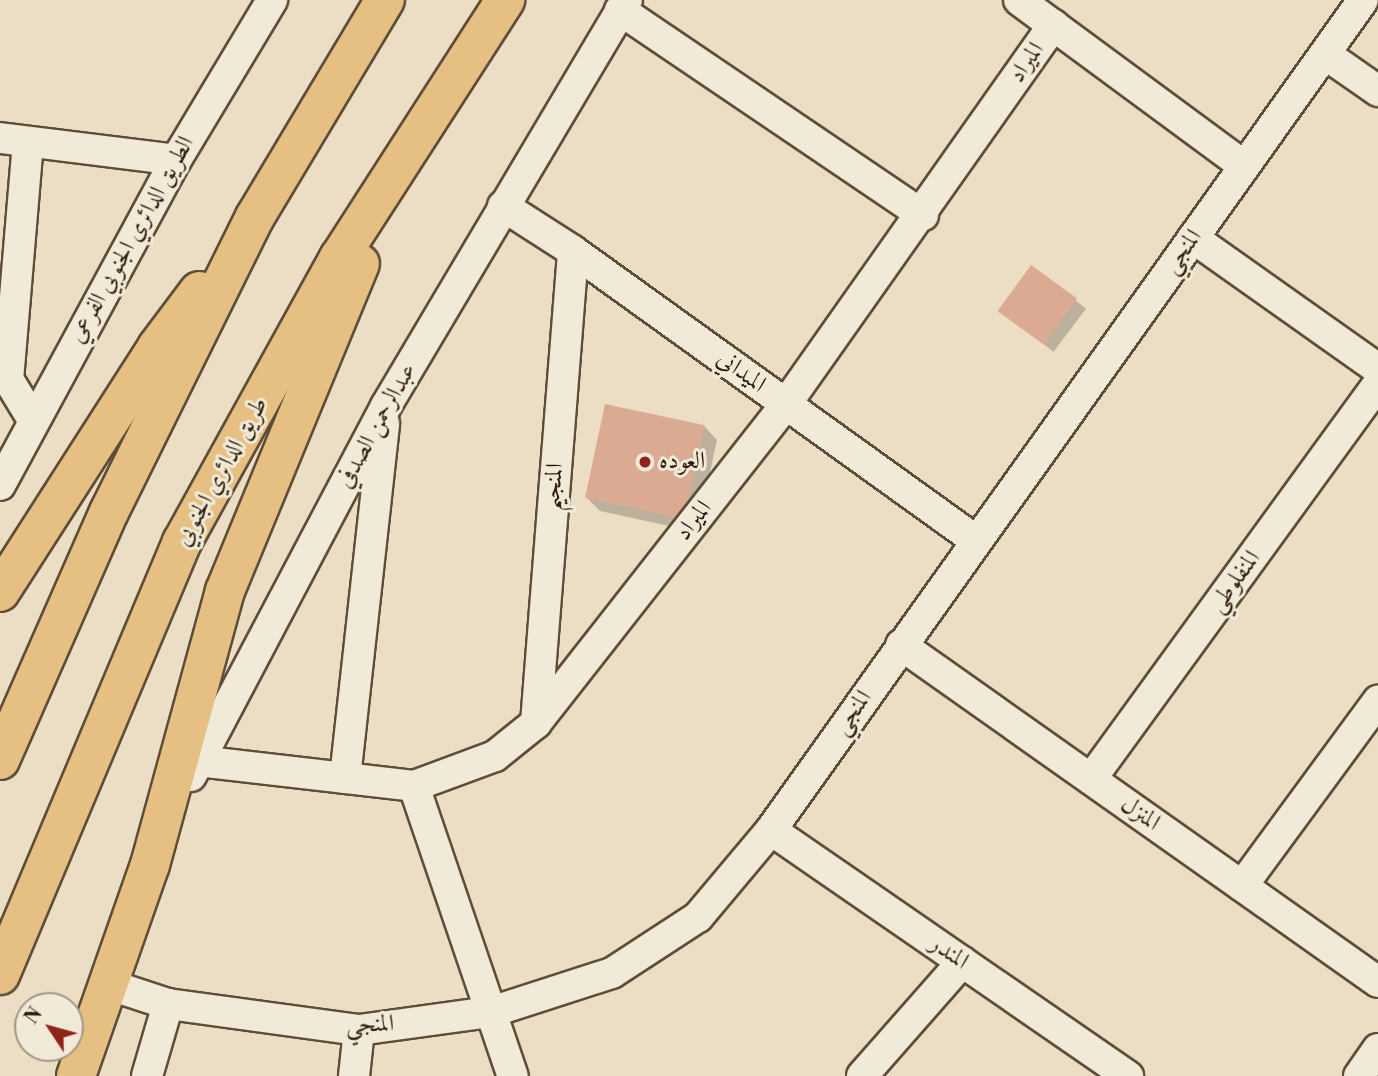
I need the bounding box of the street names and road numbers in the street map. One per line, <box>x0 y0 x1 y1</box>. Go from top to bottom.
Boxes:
street label: الميراد <box>1003 37 1051 89</box>
street label: الطريق الدائري الجنوبي الفرعي <box>63 131 201 349</box>
street label: المنجي <box>1157 224 1209 280</box>
street label: الميداني <box>711 345 771 399</box>
street label: عبدالرحمن الصدفي <box>331 359 423 493</box>
street label: طريق الدائري الجنوبي <box>169 392 275 552</box>
street label: المنجيم <box>538 462 570 512</box>
street label: الميراد <box>669 495 719 547</box>
street label: المنفلوطي <box>1203 545 1267 619</box>
street label: المنجي <box>827 685 879 741</box>
street label: المنزل <box>1115 790 1165 838</box>
street label: المندر <box>924 930 974 976</box>
street label: المنجي <box>345 1010 395 1040</box>

